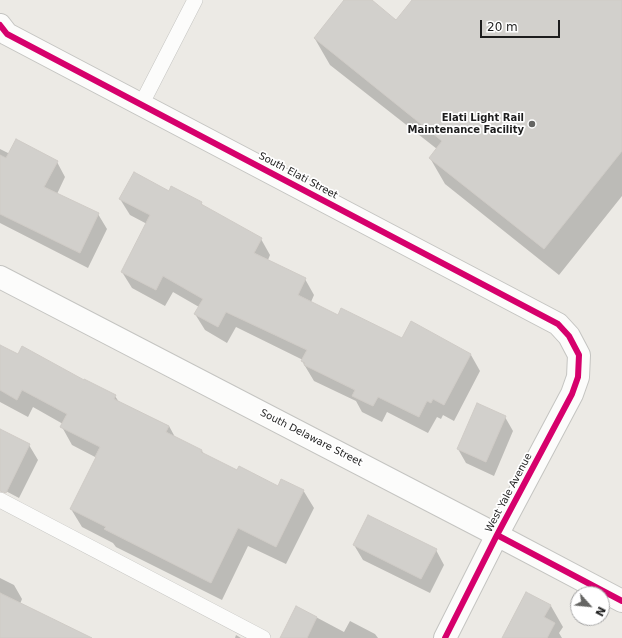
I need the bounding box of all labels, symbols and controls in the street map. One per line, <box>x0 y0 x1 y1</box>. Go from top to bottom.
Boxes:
scale bar <box>482 12 562 38</box>
text: 20 m <box>487 20 518 34</box>
place label: Elati Light Rail Maintenance Facility <box>408 112 524 136</box>
marker: Elati Light Rail Maintenance Facility <box>527 119 537 129</box>
street label: South Elati Street <box>256 150 340 202</box>
street label: South Delaware Street <box>258 407 364 469</box>
street label: West Yale Avenue <box>483 451 535 535</box>
north arrow <box>570 586 610 626</box>
text: N <box>592 604 608 618</box>

